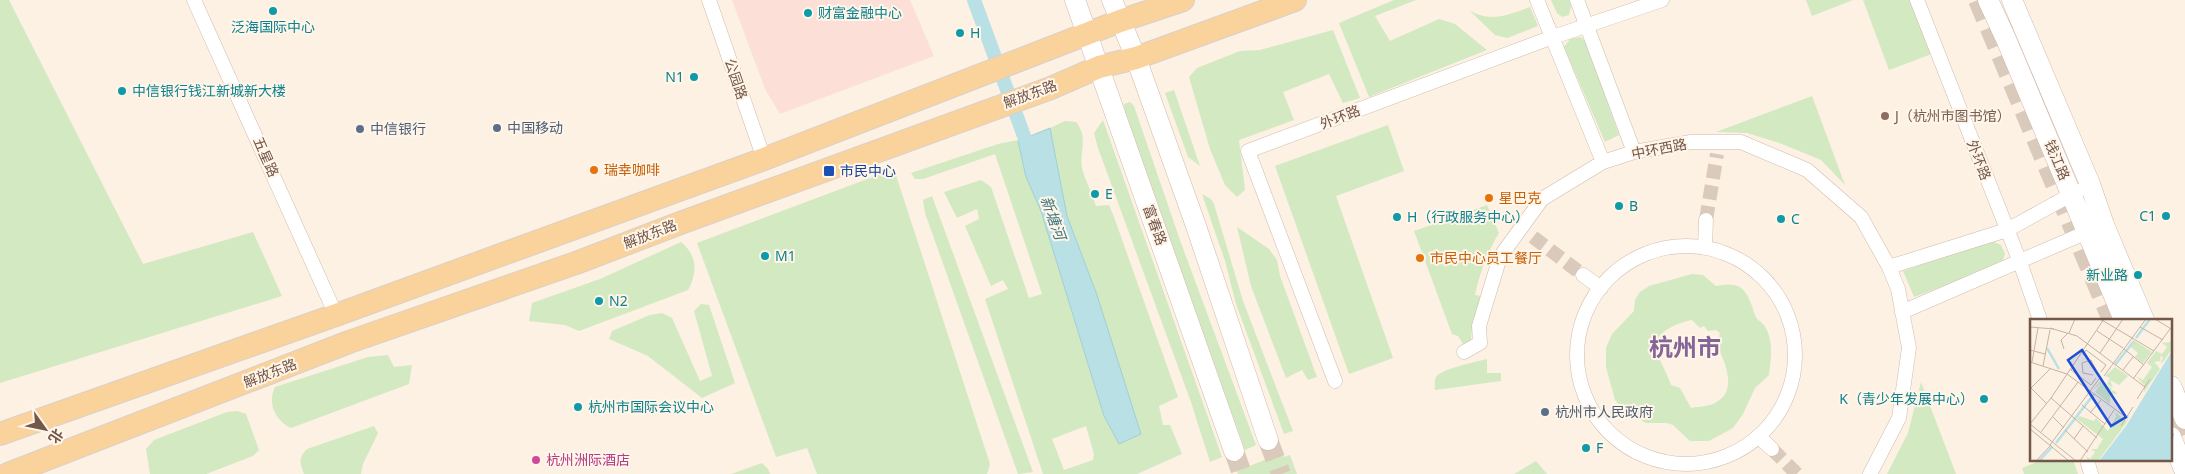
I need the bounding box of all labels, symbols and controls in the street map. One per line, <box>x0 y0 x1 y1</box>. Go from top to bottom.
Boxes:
place label: 财富金融中心 <box>818 3 902 22</box>
marker: 泛海国际中心 <box>267 5 279 17</box>
marker: 财富金融中心 <box>802 7 814 19</box>
place label: 泛海国际中心 <box>231 17 315 36</box>
place label: H <box>970 23 980 42</box>
marker: H <box>954 27 966 39</box>
street label: 公园路 <box>721 56 752 102</box>
place label: N1 <box>665 67 684 86</box>
marker: N1 <box>688 71 700 83</box>
street label: 解放东路 <box>1000 75 1059 112</box>
place label: 中信银行钱江新城新大楼 <box>132 81 286 100</box>
marker: 中信银行钱江新城新大楼 <box>116 85 128 97</box>
street label: 外环路 <box>1317 100 1363 133</box>
place label: J（杭州市图书馆） <box>1893 106 2011 125</box>
marker: J（杭州市图书馆） <box>1879 110 1891 122</box>
place label: 中国移动 <box>507 118 563 137</box>
place label: 中信银行 <box>370 119 426 138</box>
marker: 中国移动 <box>491 122 503 134</box>
marker: 中信银行 <box>354 123 366 135</box>
street label: 五星路 <box>249 134 284 180</box>
street label: 中环西路 <box>1630 134 1688 163</box>
street label: 外环路 <box>1963 137 1996 183</box>
street label: 钱江路 <box>2041 137 2074 183</box>
place label: 瑞幸咖啡 <box>604 160 660 179</box>
place label: 市民中心 <box>840 161 896 180</box>
marker: 瑞幸咖啡 <box>588 164 600 176</box>
marker: 市民中心 <box>822 164 836 178</box>
place label: E <box>1105 184 1113 203</box>
marker: E <box>1089 188 1101 200</box>
place label: 星巴克 <box>1499 188 1541 207</box>
marker: 星巴克 <box>1483 192 1495 204</box>
water label: 新塘河 <box>1037 193 1072 245</box>
place label: B <box>1629 196 1638 215</box>
marker: B <box>1613 200 1625 212</box>
street label: 富春路 <box>1139 202 1172 248</box>
place label: C1 <box>2139 206 2156 225</box>
place label: H（行政服务中心） <box>1407 207 1529 226</box>
place label: C <box>1791 209 1800 228</box>
marker: C1 <box>2160 210 2172 222</box>
marker: H（行政服务中心） <box>1391 211 1403 223</box>
marker: C <box>1775 213 1787 225</box>
street label: 解放东路 <box>620 215 679 252</box>
place label: M1 <box>775 246 796 265</box>
place label: 市民中心员工餐厅 <box>1430 248 1542 267</box>
marker: M1 <box>759 250 771 262</box>
marker: 市民中心员工餐厅 <box>1414 252 1426 264</box>
place label: 新业路 <box>2086 265 2128 284</box>
marker: 新业路 <box>2132 269 2144 281</box>
place label: N2 <box>609 291 628 310</box>
marker: N2 <box>593 295 605 307</box>
inset map <box>2030 319 2172 462</box>
district label: 杭州市 <box>1649 330 1721 363</box>
street label: 解放东路 <box>240 354 299 391</box>
place label: K（青少年发展中心） <box>1839 389 1974 408</box>
marker: K（青少年发展中心） <box>1978 393 1990 405</box>
place label: 杭州市国际会议中心 <box>588 397 714 416</box>
marker: 杭州市国际会议中心 <box>572 401 584 413</box>
place label: 杭州市人民政府 <box>1555 402 1653 421</box>
north arrow <box>20 404 70 454</box>
marker: 杭州市人民政府 <box>1539 406 1551 418</box>
text: 北 <box>45 425 68 447</box>
place label: F <box>1596 438 1603 457</box>
marker: F <box>1580 442 1592 454</box>
place label: 杭州洲际酒店 <box>546 450 630 469</box>
marker: 杭州洲际酒店 <box>530 454 542 466</box>

